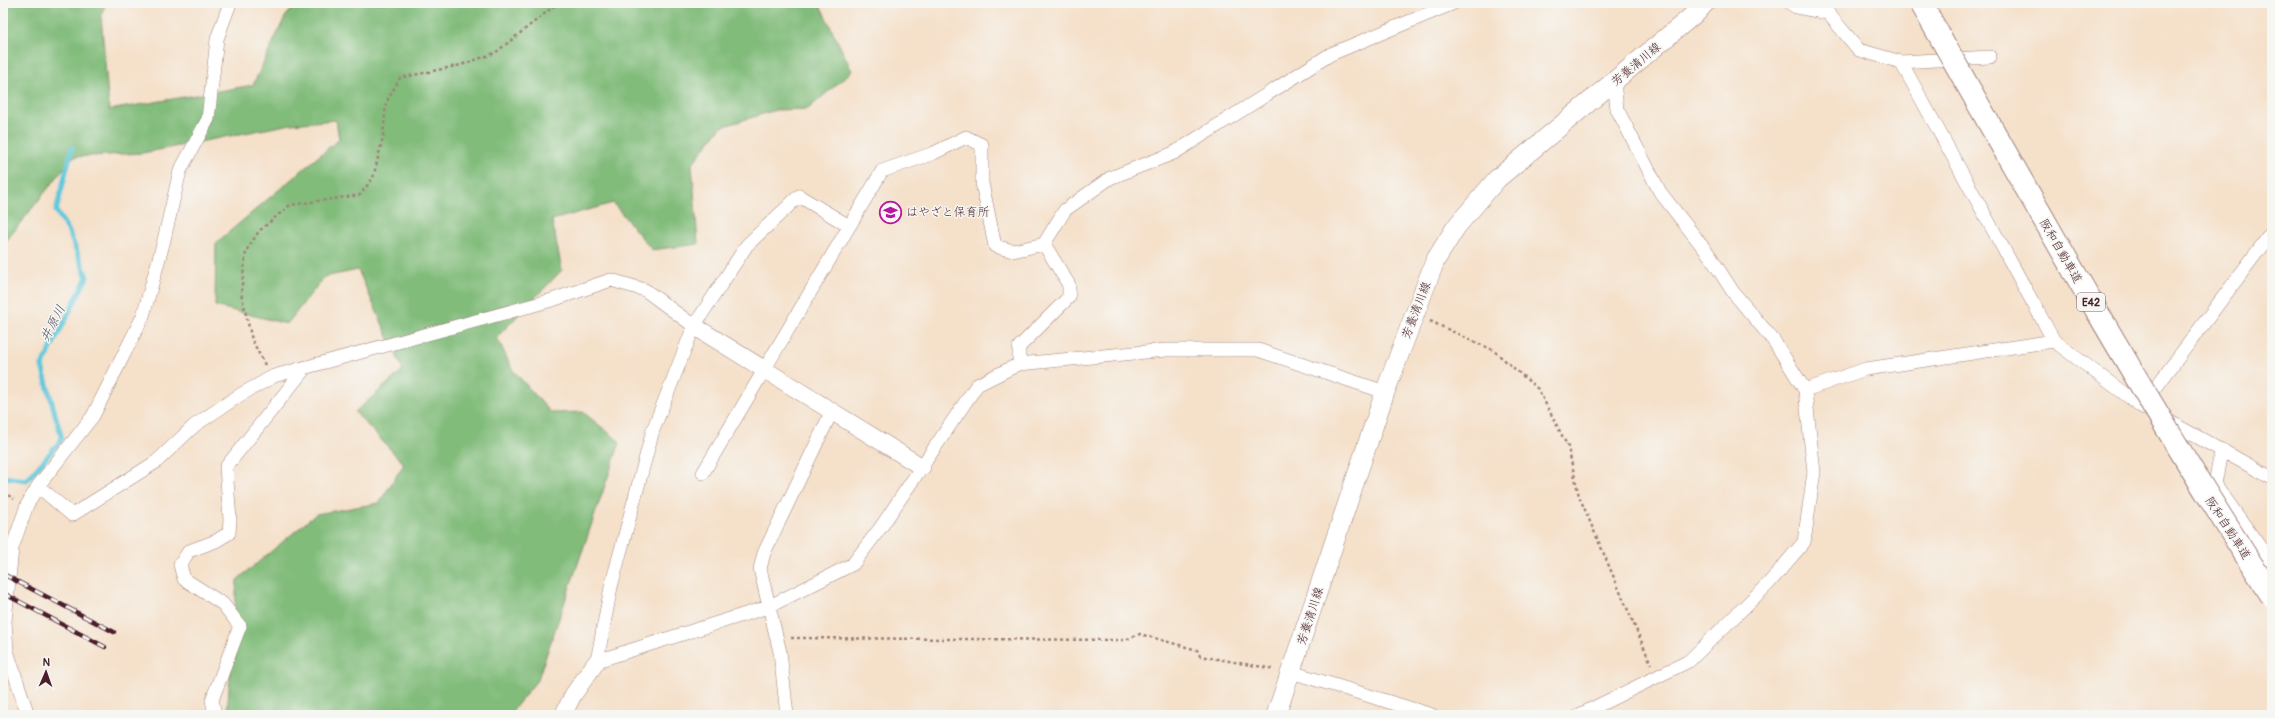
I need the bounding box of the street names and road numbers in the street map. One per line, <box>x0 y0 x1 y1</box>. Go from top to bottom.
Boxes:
street label: 芳養清川線 <box>1609 39 1664 89</box>
street label: 阪和自動車道 <box>2036 216 2085 286</box>
street label: 芳養清川線 <box>1399 279 1434 341</box>
road number: E42 <box>2077 293 2105 311</box>
street label: 阪和自動車道 <box>2202 494 2253 563</box>
street label: 芳養清川線 <box>1294 585 1327 647</box>

